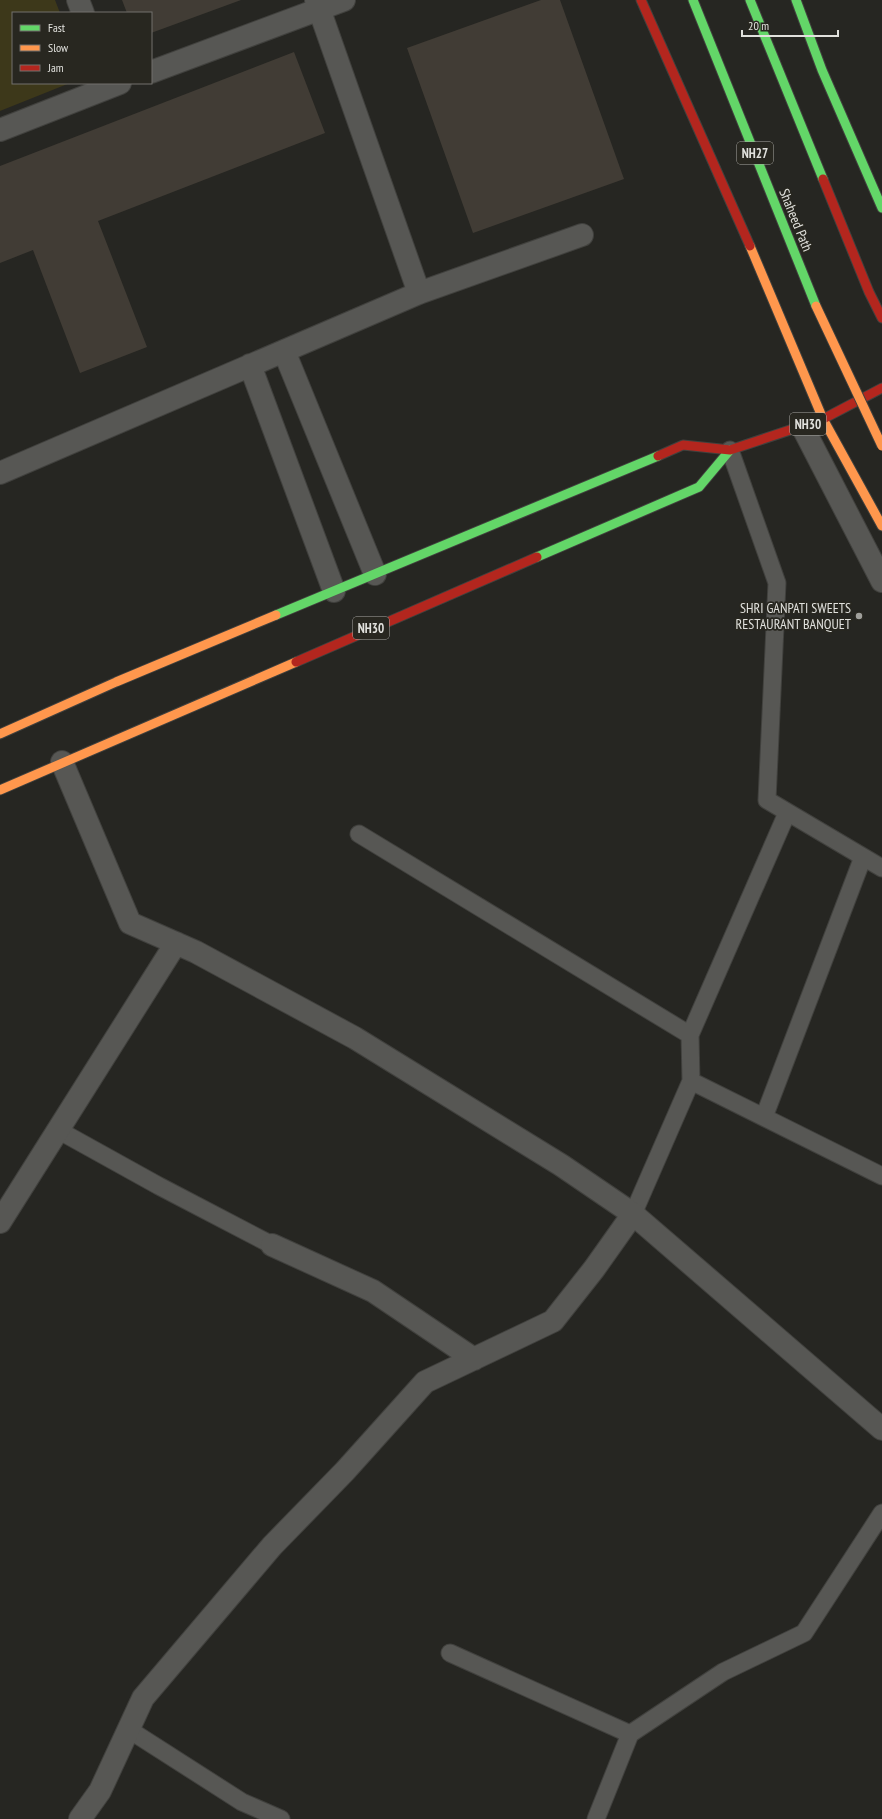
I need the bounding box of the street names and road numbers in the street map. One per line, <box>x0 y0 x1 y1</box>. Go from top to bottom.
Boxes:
road number: NH27 <box>737 142 773 164</box>
street label: Shaheed Path <box>775 186 817 254</box>
road number: NH30 <box>790 413 826 435</box>
road number: NH30 <box>353 617 389 639</box>

